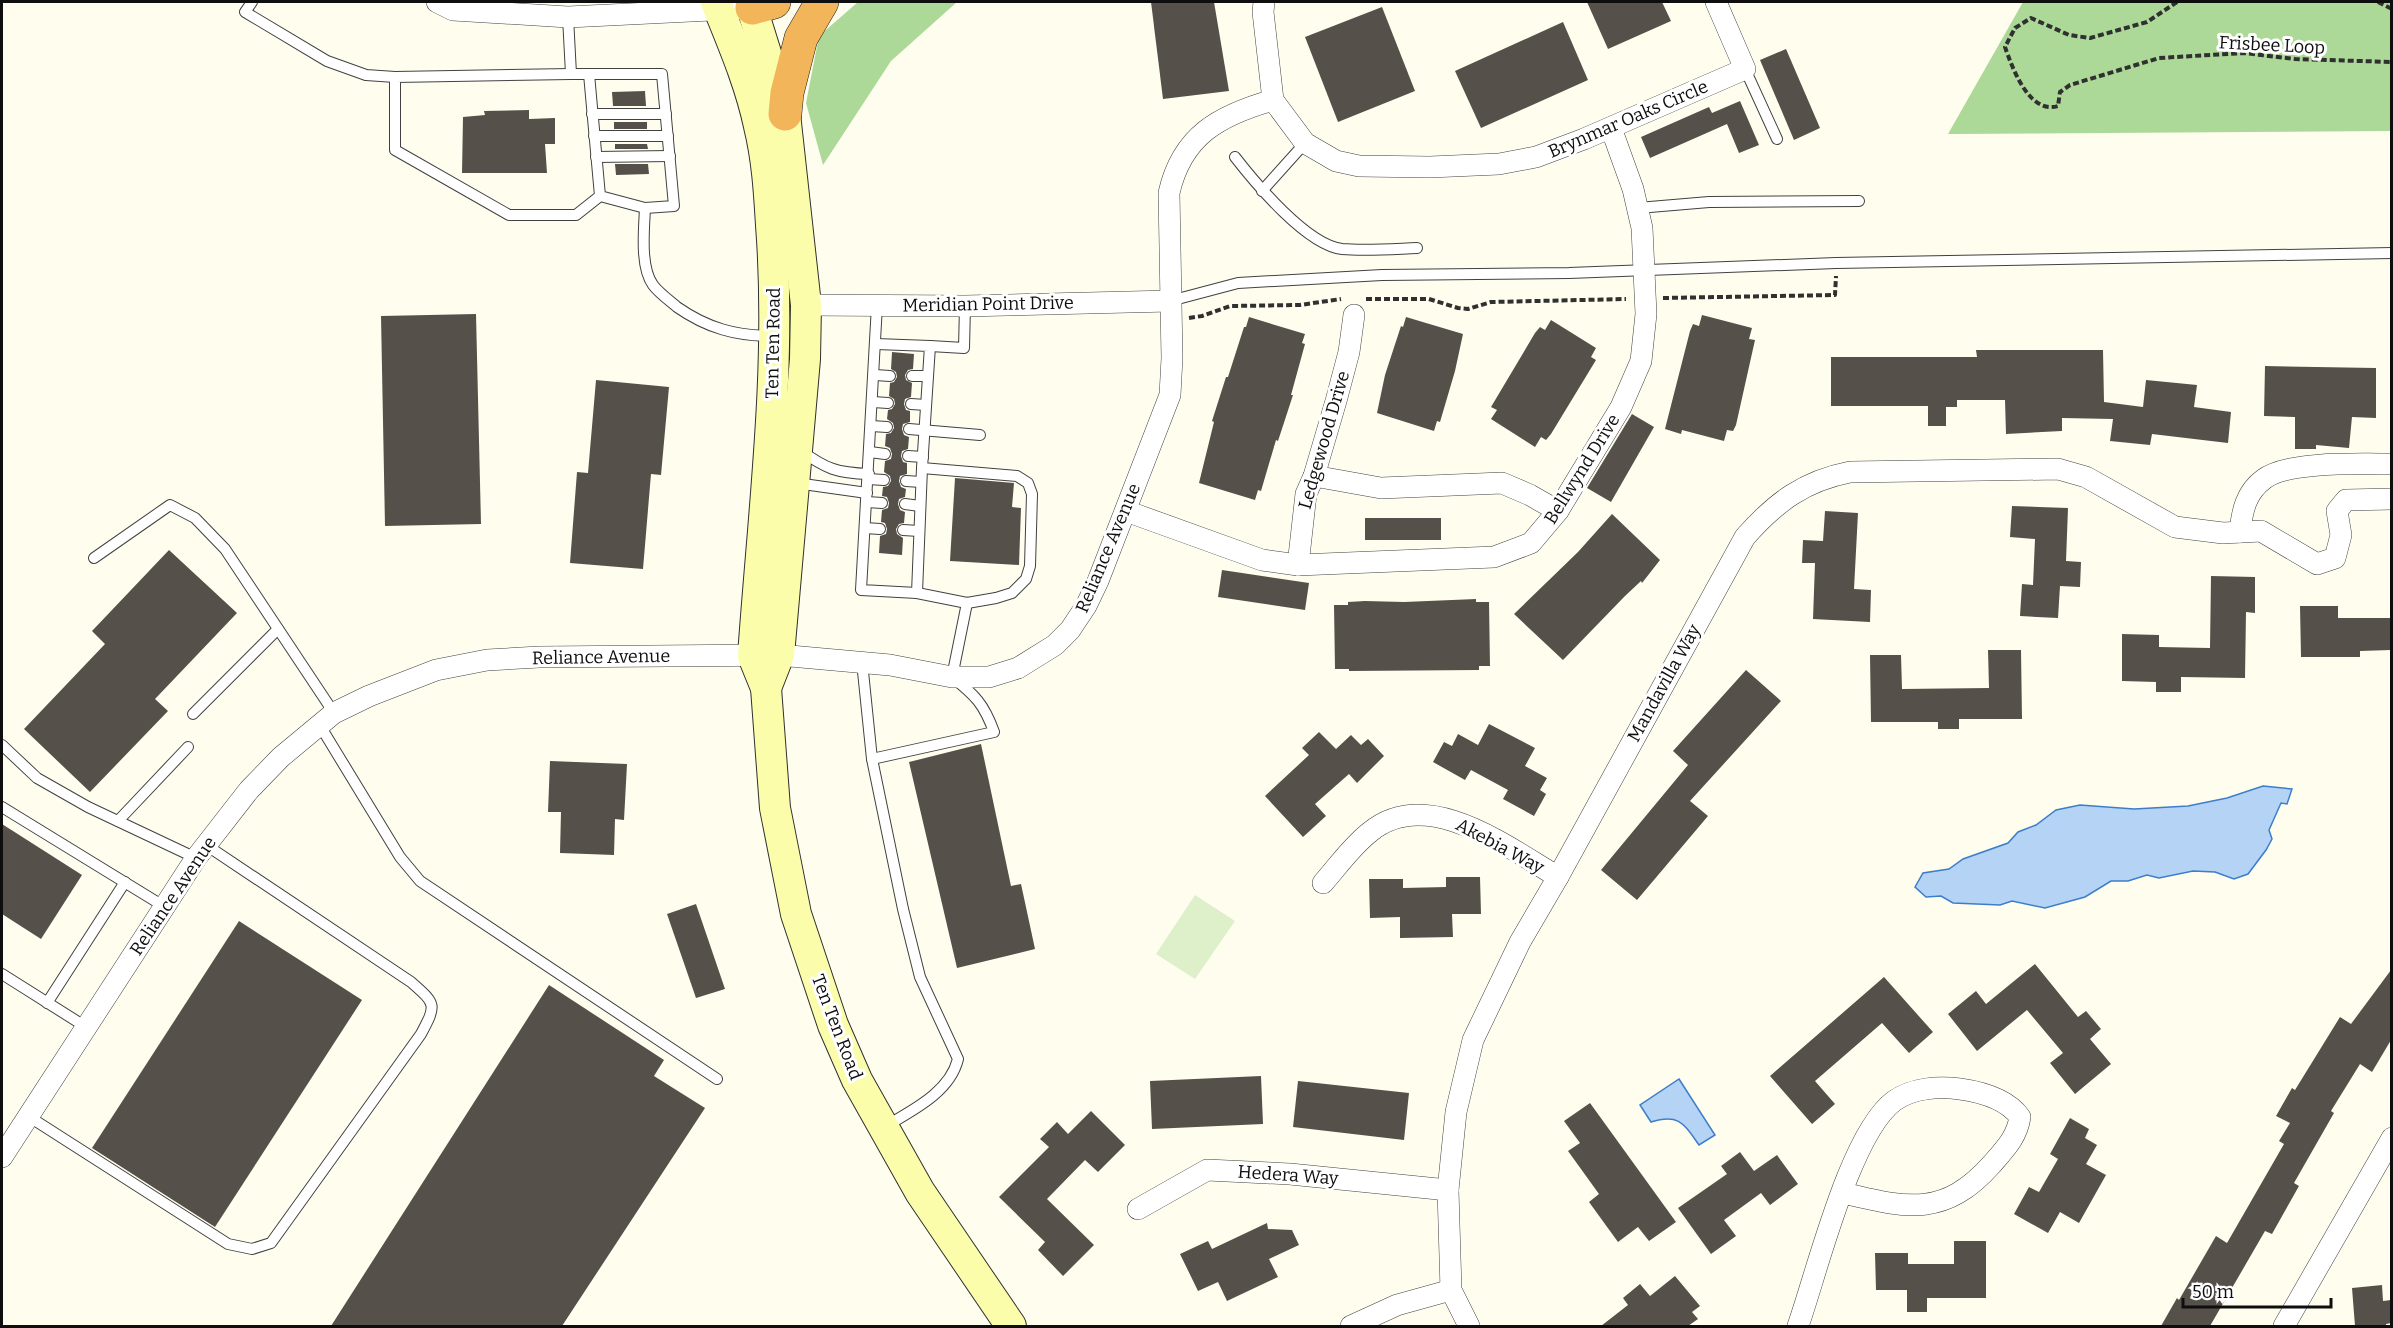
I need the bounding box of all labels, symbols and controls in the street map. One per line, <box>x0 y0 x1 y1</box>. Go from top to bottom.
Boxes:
street label: Frisbee Loop <box>2218 31 2326 59</box>
street label: Brynmar Oaks Circle <box>1545 75 1711 163</box>
street label: Ten Ten Road <box>761 287 785 399</box>
street label: Meridian Point Drive <box>902 292 1074 316</box>
street label: Ledgewood Drive <box>1294 368 1354 512</box>
street label: Bellwynd Drive <box>1539 410 1625 528</box>
street label: Reliance Avenue <box>1071 480 1145 616</box>
street label: Mandavilla Way <box>1623 620 1706 746</box>
street label: Reliance Avenue <box>532 645 670 669</box>
street label: Akebia Way <box>1452 814 1548 879</box>
street label: Reliance Avenue <box>125 832 221 960</box>
street label: Ten Ten Road <box>807 971 867 1083</box>
street label: Hedera Way <box>1237 1161 1340 1190</box>
scale bar <box>2183 1271 2332 1309</box>
text: 50 m <box>2192 1281 2234 1303</box>

